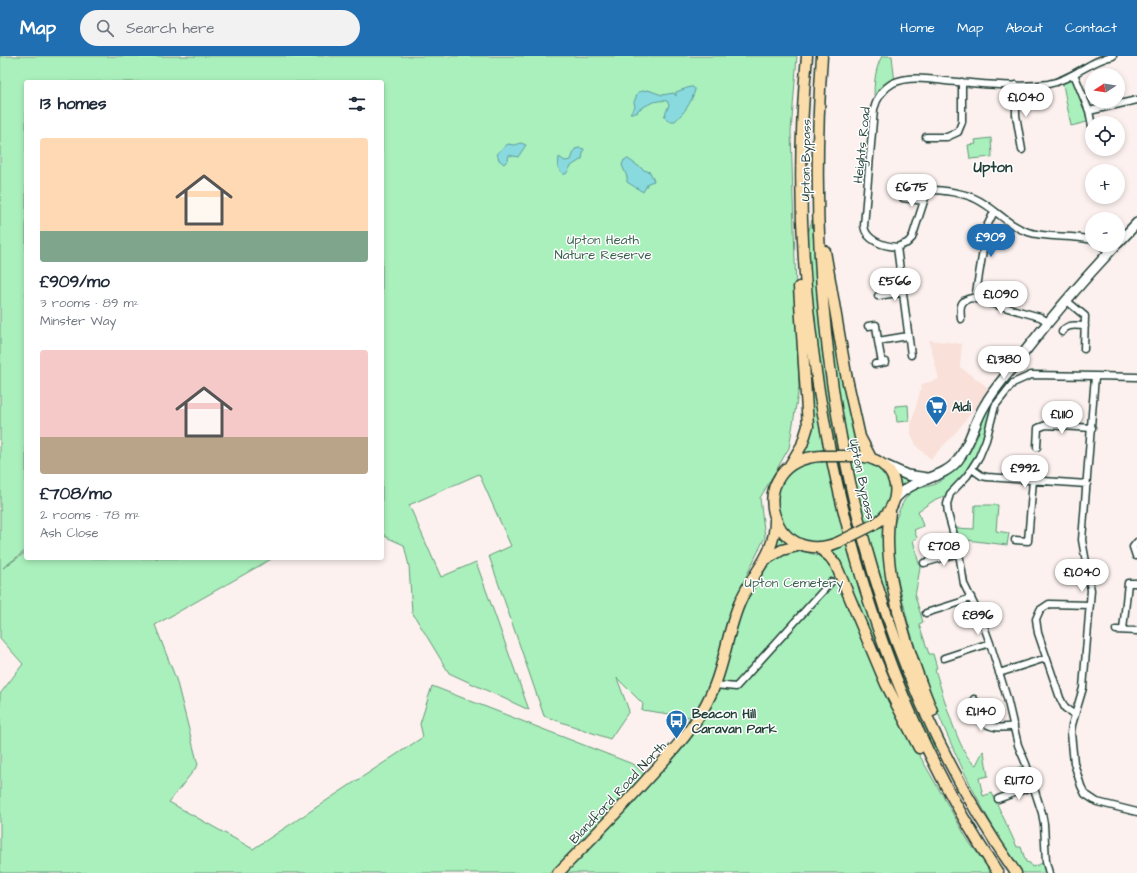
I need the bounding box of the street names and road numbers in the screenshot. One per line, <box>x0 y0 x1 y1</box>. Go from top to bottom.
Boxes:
street label: Heights Road <box>849 106 876 184</box>
street label: Upton Bypass <box>796 118 817 201</box>
street label: Upton Bypass <box>844 437 879 522</box>
street label: Blandford Road North <box>565 737 671 848</box>

